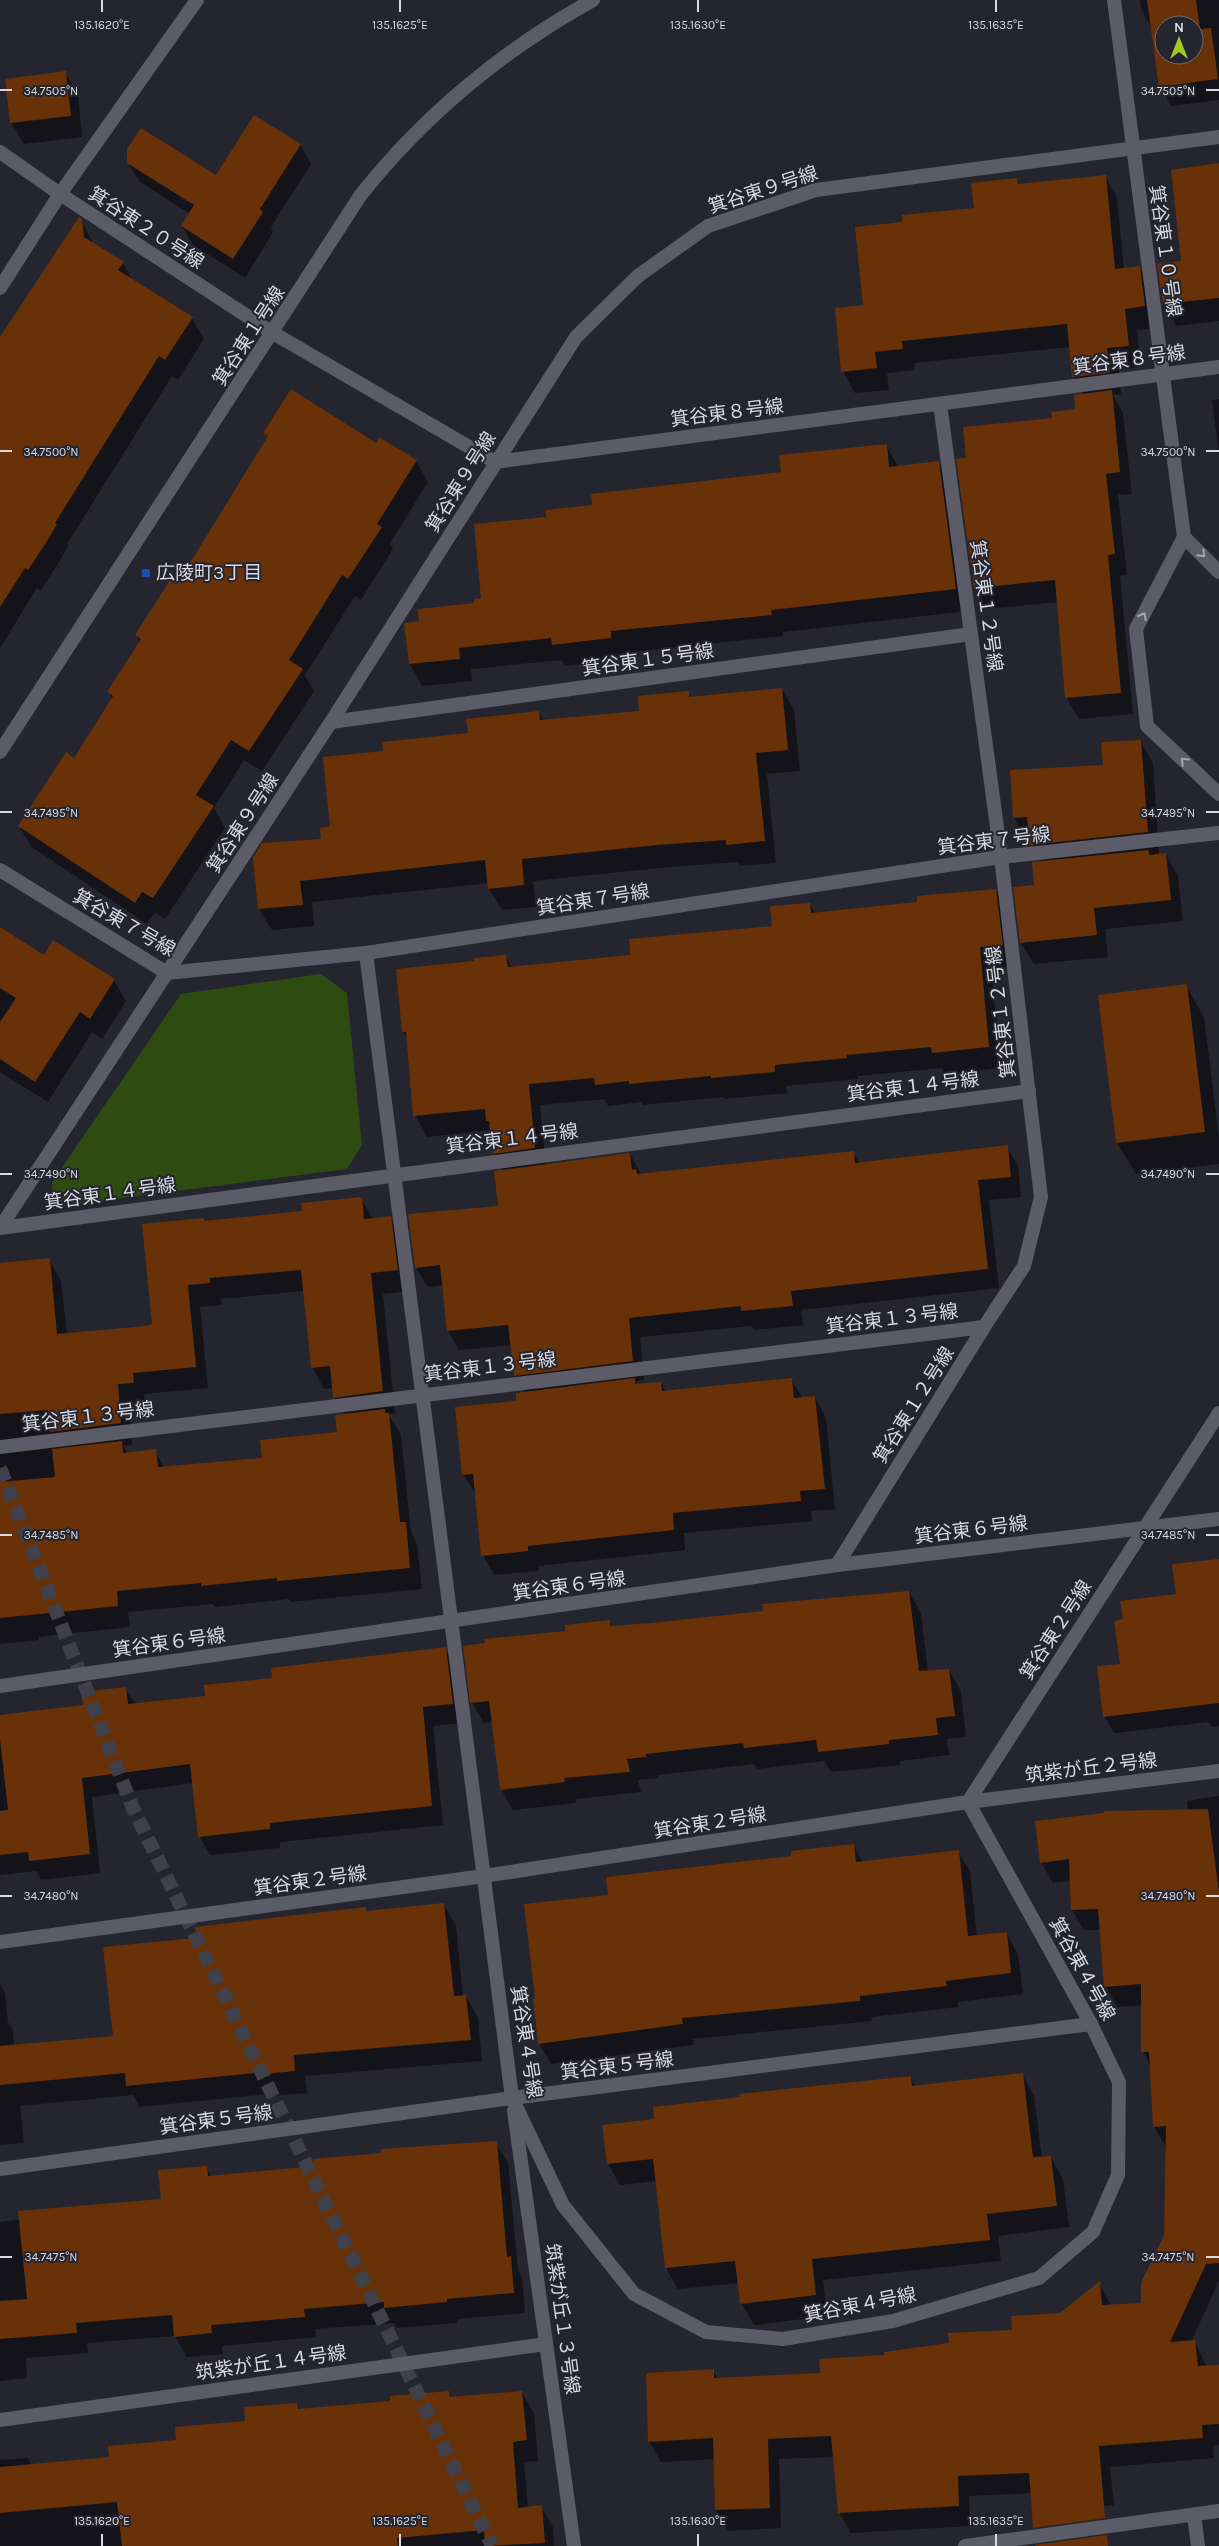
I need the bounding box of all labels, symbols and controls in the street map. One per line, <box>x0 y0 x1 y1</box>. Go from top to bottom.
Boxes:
north arrow <box>1154 15 1204 65</box>
text: 135.1620°E <box>74 18 130 32</box>
text: 135.1625°E <box>372 18 428 32</box>
text: 135.1630°E <box>670 18 726 32</box>
text: 135.1635°E <box>968 18 1024 32</box>
text: N <box>1174 19 1184 36</box>
text: 34.7505°N <box>24 84 78 98</box>
text: 34.7505°N <box>1141 84 1195 98</box>
street label: 箕谷東９号線 <box>705 162 821 218</box>
street label: 箕谷東２０号線 <box>84 183 208 273</box>
street label: 箕谷東１０号線 <box>1145 184 1185 318</box>
street label: 箕谷東１号線 <box>209 282 289 390</box>
street label: 箕谷東８号線 <box>1071 341 1187 379</box>
street label: 箕谷東８号線 <box>669 395 785 431</box>
street label: 箕谷東９号線 <box>421 428 501 536</box>
text: 34.7500°N <box>24 445 78 459</box>
text: 34.7500°N <box>1141 445 1195 459</box>
street label: 箕谷東１２号線 <box>966 539 1006 673</box>
one-way arrow <box>1196 549 1205 558</box>
place label: 広陵町3丁目 <box>156 562 262 584</box>
marker: 広陵町3丁目 <box>140 567 152 579</box>
one-way arrow <box>1136 613 1146 622</box>
street label: 箕谷東１５号線 <box>581 640 715 680</box>
one-way arrow <box>1180 758 1189 767</box>
street label: 箕谷東９号線 <box>203 769 283 877</box>
text: 34.7495°N <box>24 806 78 820</box>
text: 34.7495°N <box>1141 806 1195 820</box>
street label: 箕谷東７号線 <box>936 823 1052 859</box>
street label: 箕谷東７号線 <box>535 880 651 920</box>
street label: 箕谷東７号線 <box>69 885 179 961</box>
street label: 箕谷東１２号線 <box>982 945 1020 1079</box>
street label: 箕谷東１４号線 <box>846 1068 980 1106</box>
street label: 箕谷東１４号線 <box>445 1120 579 1158</box>
text: 34.7490°N <box>24 1167 78 1181</box>
text: 34.7490°N <box>1141 1167 1195 1181</box>
street label: 箕谷東１４号線 <box>43 1174 177 1214</box>
street label: 箕谷東１３号線 <box>825 1300 959 1338</box>
street label: 箕谷東１２号線 <box>869 1343 959 1467</box>
street label: 箕谷東１３号線 <box>423 1348 557 1386</box>
street label: 箕谷東１３号線 <box>21 1398 155 1436</box>
street label: 箕谷東６号線 <box>913 1512 1029 1548</box>
text: 34.7485°N <box>24 1528 78 1542</box>
text: 34.7485°N <box>1141 1528 1195 1542</box>
street label: 箕谷東６号線 <box>511 1567 627 1605</box>
street label: 箕谷東２号線 <box>1016 1576 1096 1684</box>
street label: 箕谷東６号線 <box>111 1624 227 1662</box>
street label: 筑紫が丘２号線 <box>1024 1749 1158 1787</box>
street label: 箕谷東２号線 <box>652 1803 768 1843</box>
street label: 箕谷東２号線 <box>252 1862 368 1900</box>
text: 34.7480°N <box>23 1889 79 1903</box>
text: 34.7480°N <box>1140 1889 1196 1903</box>
street label: 箕谷東４号線 <box>1045 1914 1119 2024</box>
street label: 箕谷東４号線 <box>506 1984 546 2100</box>
street label: 箕谷東５号線 <box>559 2048 675 2084</box>
street label: 箕谷東５号線 <box>158 2101 274 2139</box>
street label: 筑紫が丘１３号線 <box>541 2242 583 2396</box>
text: 34.7475°N <box>25 2250 77 2264</box>
text: 34.7475°N <box>1142 2250 1194 2264</box>
street label: 箕谷東４号線 <box>802 2283 918 2327</box>
street label: 筑紫が丘１４号線 <box>194 2342 348 2384</box>
text: 135.1620°E <box>74 2514 130 2528</box>
text: 135.1625°E <box>372 2514 428 2528</box>
text: 135.1630°E <box>670 2514 726 2528</box>
text: 135.1635°E <box>968 2514 1024 2528</box>

